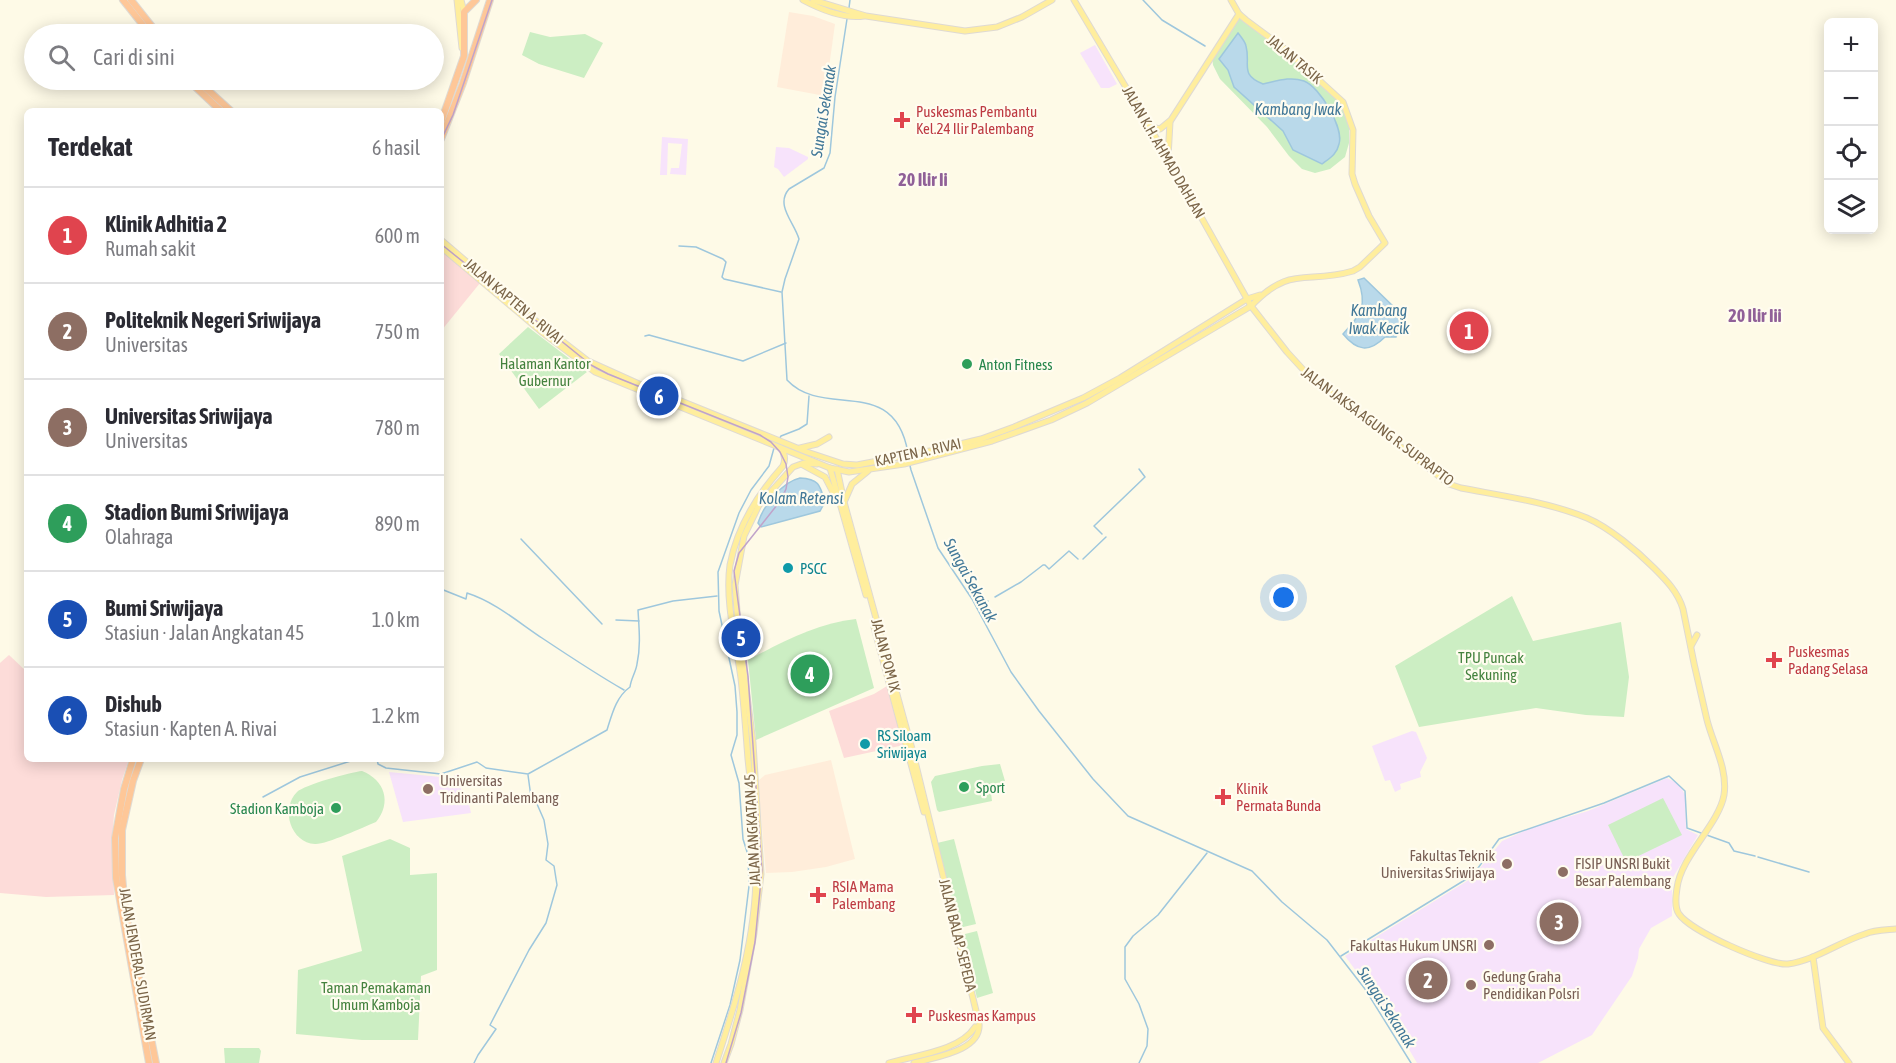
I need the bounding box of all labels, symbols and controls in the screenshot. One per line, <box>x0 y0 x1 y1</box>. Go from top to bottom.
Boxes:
map controls <box>1824 18 1878 234</box>
button: + <box>1824 18 1878 72</box>
search box <box>24 24 444 90</box>
street label: JALAN TASIK <box>1264 31 1327 87</box>
icon: search <box>45 41 78 74</box>
text: Cari di sini <box>93 44 175 70</box>
water label: Sungai Sekanak <box>807 63 840 160</box>
button: − <box>1824 72 1878 126</box>
street label: JALAN K.H. AHMAD DAHLAN <box>1119 83 1209 221</box>
water label: Kambang Iwak <box>1255 100 1342 119</box>
place label: Puskesmas Pembantu Kel.24 Ilir Palembang <box>916 103 1037 137</box>
marker: Puskesmas Pembantu Kel.24 Ilir Palembang <box>893 111 911 129</box>
button: locate <box>1824 126 1878 180</box>
text: Terdekat <box>48 132 132 162</box>
text: 6 hasil <box>372 136 420 159</box>
district label: 20 Ilir Ii <box>898 169 948 190</box>
button: layers <box>1824 180 1878 234</box>
text: Klinik Adhitia 2 <box>105 211 227 237</box>
text: 1 <box>63 224 72 247</box>
text: 600 m <box>375 224 420 247</box>
text: Rumah sakit <box>105 237 196 260</box>
street label: JALAN KAPTEN A. RIVAI <box>461 255 567 347</box>
water label: Kambang Iwak Kecik <box>1348 301 1411 337</box>
district label: 20 Ilir Iii <box>1728 305 1782 326</box>
text: Politeknik Negeri Sriwijaya <box>105 307 321 333</box>
pin: 1 <box>1450 308 1488 354</box>
text: 2 <box>63 320 72 343</box>
text: 750 m <box>375 320 420 343</box>
text: Universitas <box>105 333 188 356</box>
park label: Halaman Kantor Gubernur <box>500 355 591 389</box>
place label: Anton Fitness <box>979 356 1053 373</box>
marker: Anton Fitness <box>960 357 974 371</box>
street label: JALAN JAKSA AGUNG R. SUPRAPTO <box>1298 363 1458 489</box>
pin: 6 <box>640 374 678 418</box>
text: Universitas Sriwijaya <box>105 403 273 429</box>
text: 3 <box>63 416 72 439</box>
text: 780 m <box>375 416 420 439</box>
text: Universitas <box>105 429 188 452</box>
street label: KAPTEN A. RIVAI <box>873 435 963 469</box>
water label: Kolam Retensi <box>759 489 843 507</box>
text: Stadion Bumi Sriwijaya <box>105 499 289 525</box>
text: 4 <box>63 512 72 535</box>
text: 890 m <box>375 512 420 535</box>
text: Olahraga <box>105 525 173 548</box>
water label: Sungai Sekanak <box>939 534 1002 626</box>
place label: PSCC <box>800 560 827 577</box>
marker: PSCC <box>781 561 795 575</box>
your location <box>1269 583 1298 612</box>
text: Bumi Sriwijaya <box>105 595 223 621</box>
text: 5 <box>63 608 72 631</box>
text: 1.0 km <box>372 608 420 631</box>
pin: 5 <box>722 616 760 660</box>
street label: JALAN POM IX <box>868 617 904 694</box>
text: Stasiun · Jalan Angkatan 45 <box>105 621 304 644</box>
place label: Puskesmas Padang Selasa <box>1788 643 1868 677</box>
park label: TPU Puncak Sekuning <box>1458 649 1524 683</box>
marker: Puskesmas Padang Selasa <box>1765 651 1783 669</box>
pin: 4 <box>790 652 830 696</box>
text: Dishub <box>105 691 162 717</box>
text: 6 <box>63 704 72 727</box>
text: 1.2 km <box>372 704 420 727</box>
text: Stasiun · Kapten A. Rivai <box>105 717 277 740</box>
place label: RS Siloam Sriwijaya <box>877 727 931 761</box>
marker: RS Siloam Sriwijaya <box>858 737 872 751</box>
place label: Universitas Tridinanti Palembang <box>440 772 559 806</box>
street label: JALAN ANGKATAN 45 <box>741 773 763 887</box>
place label: Sport <box>976 779 1005 796</box>
marker: Sport <box>957 780 971 794</box>
place label: Klinik Permata Bunda <box>1236 780 1321 814</box>
marker: Universitas Tridinanti Palembang <box>421 782 435 796</box>
marker: Klinik Permata Bunda <box>1214 788 1232 806</box>
place label: Stadion Kamboja <box>230 800 324 817</box>
marker: Stadion Kamboja <box>329 801 343 815</box>
place label: Fakultas Teknik Universitas Sriwijaya <box>1381 847 1495 881</box>
place label: FISIP UNSRI Bukit Besar Palembang <box>1575 855 1671 889</box>
marker: Fakultas Teknik Universitas Sriwijaya <box>1500 857 1514 871</box>
marker: FISIP UNSRI Bukit Besar Palembang <box>1556 865 1570 879</box>
street label: JALAN BALAP SEPEDA <box>936 877 980 994</box>
place label: RSIA Mama Palembang <box>832 878 896 912</box>
street label: JALAN JENDERAL SUDIRMAN <box>116 886 160 1042</box>
marker: RSIA Mama Palembang <box>809 886 827 904</box>
pin: 3 <box>1540 900 1578 944</box>
place label: Fakultas Hukum UNSRI <box>1350 937 1477 954</box>
marker: Fakultas Hukum UNSRI <box>1482 938 1496 952</box>
pin: 2 <box>1408 958 1448 1002</box>
water label: Sungai Sekanak <box>1353 962 1420 1052</box>
place label: Gedung Graha Pendidikan Polsri <box>1483 968 1580 1002</box>
marker: Gedung Graha Pendidikan Polsri <box>1464 978 1478 992</box>
park label: Taman Pemakaman Umum Kamboja <box>321 979 431 1013</box>
marker: Puskesmas Kampus <box>905 1006 923 1024</box>
place label: Puskesmas Kampus <box>928 1007 1036 1024</box>

